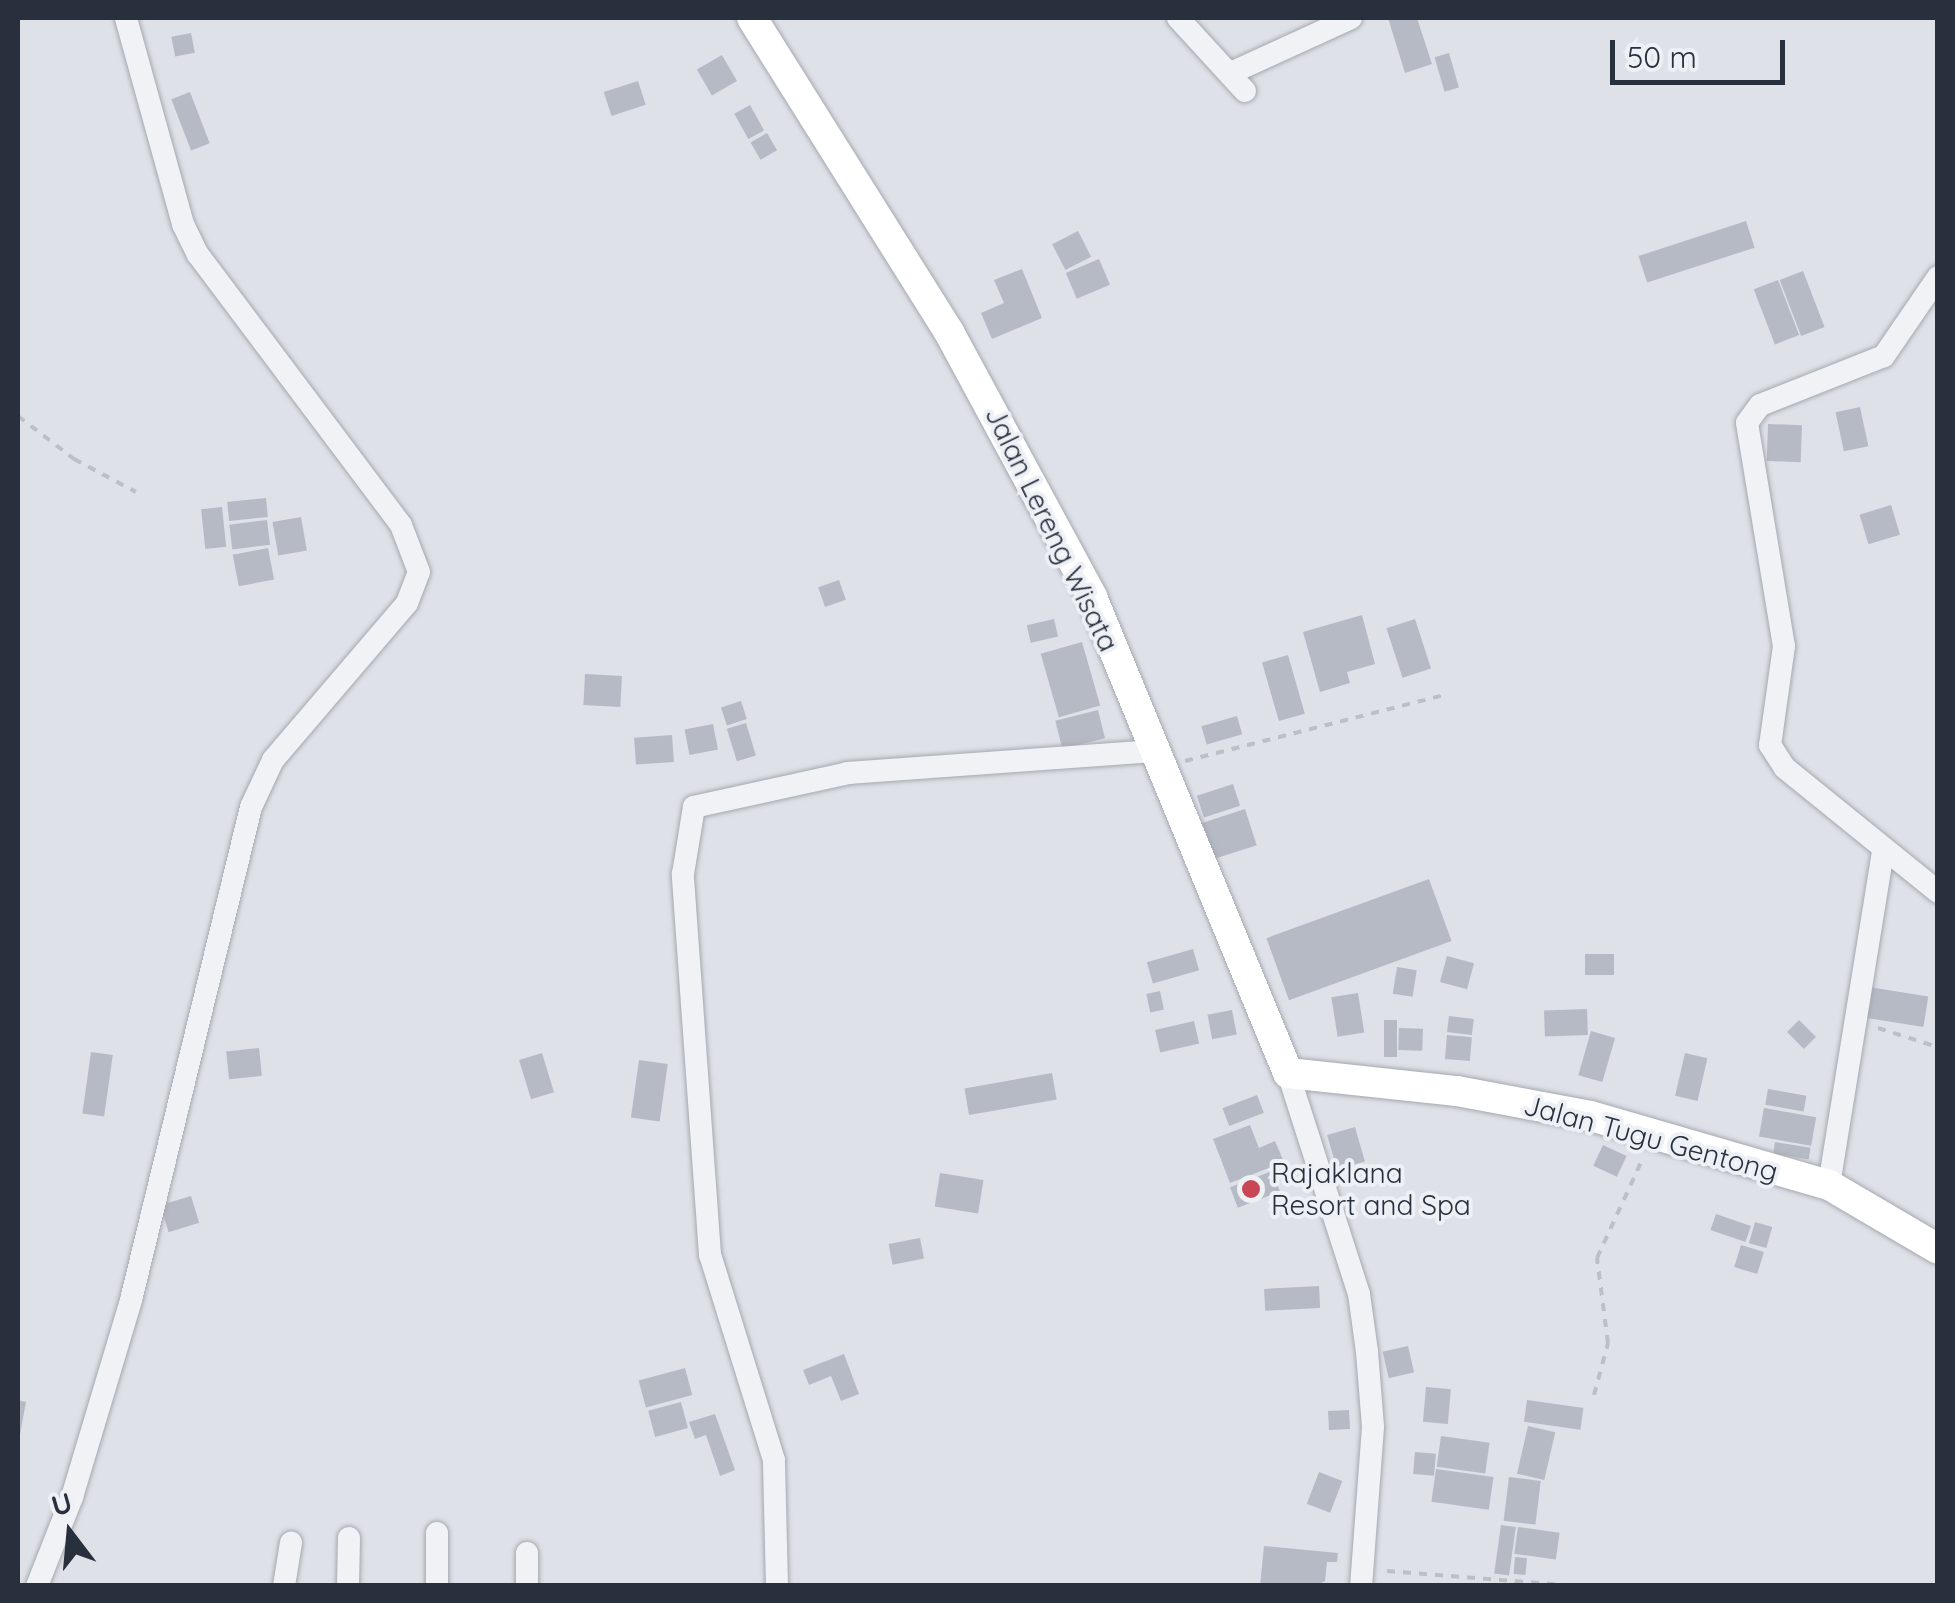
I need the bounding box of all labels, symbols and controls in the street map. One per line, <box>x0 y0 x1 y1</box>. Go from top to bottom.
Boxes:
scale bar <box>1615 20 1790 82</box>
text: 50 m <box>1627 38 1697 76</box>
street label: Jalan Lereng Wisata <box>978 401 1126 657</box>
street label: Jalan Tugu Gentong <box>1520 1088 1782 1188</box>
place label: Rajaklana Resort and Spa <box>1271 1156 1471 1222</box>
marker: Rajaklana Resort and Spa <box>1240 1178 1262 1200</box>
north arrow <box>20 1483 120 1583</box>
text: U <box>47 1484 76 1523</box>

